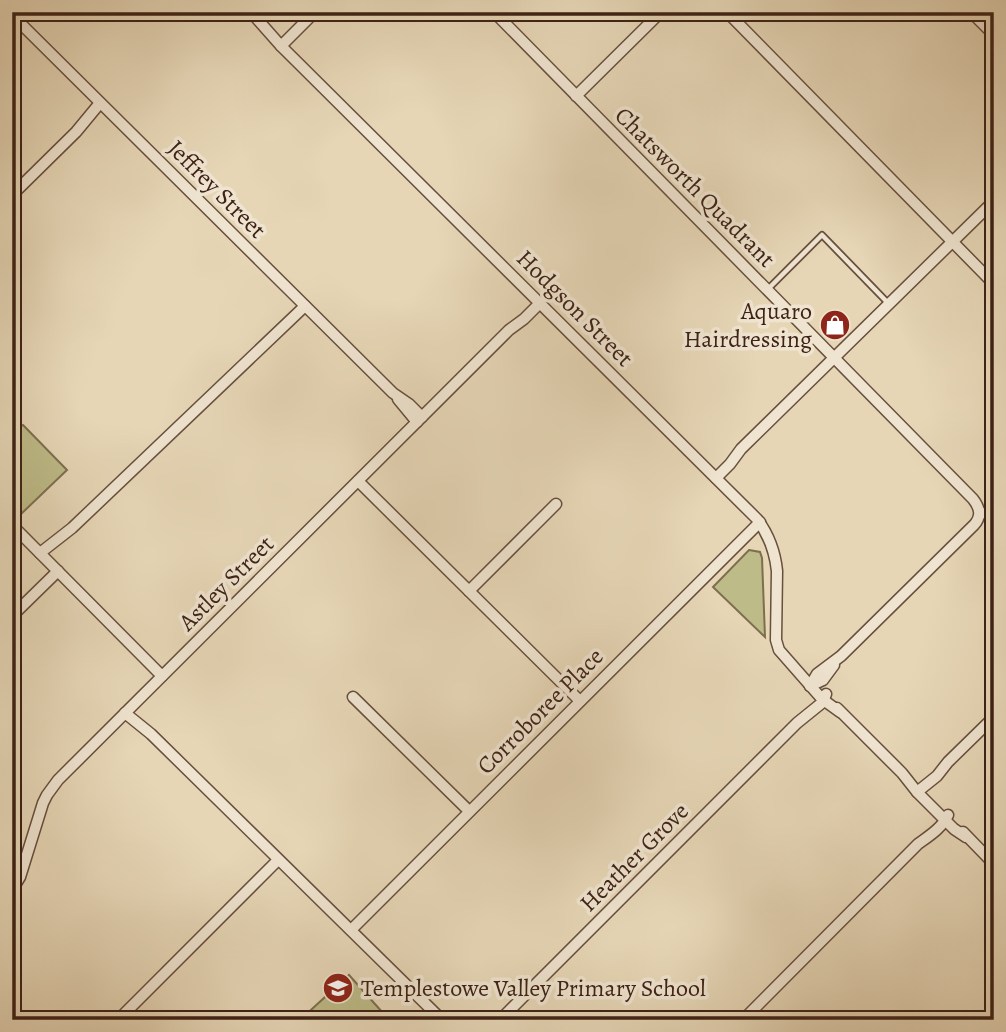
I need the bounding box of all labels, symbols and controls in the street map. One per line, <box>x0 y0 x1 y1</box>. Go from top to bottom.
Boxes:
street label: Chatsworth Quadrant <box>608 100 782 274</box>
street label: Jeffrey Street <box>161 133 273 245</box>
street label: Hodgson Street <box>510 243 640 373</box>
place label: Aquaro Hairdressing <box>684 295 812 355</box>
shop icon: Aquaro Hairdressing <box>818 308 852 342</box>
street label: Astley Street <box>171 528 281 638</box>
street label: Corroboree Place <box>470 641 610 781</box>
street label: Heather Grove <box>572 795 696 919</box>
school or university icon: Templestowe Valley Primary School <box>321 971 355 1005</box>
place label: Templestowe Valley Primary School <box>361 972 706 1004</box>

